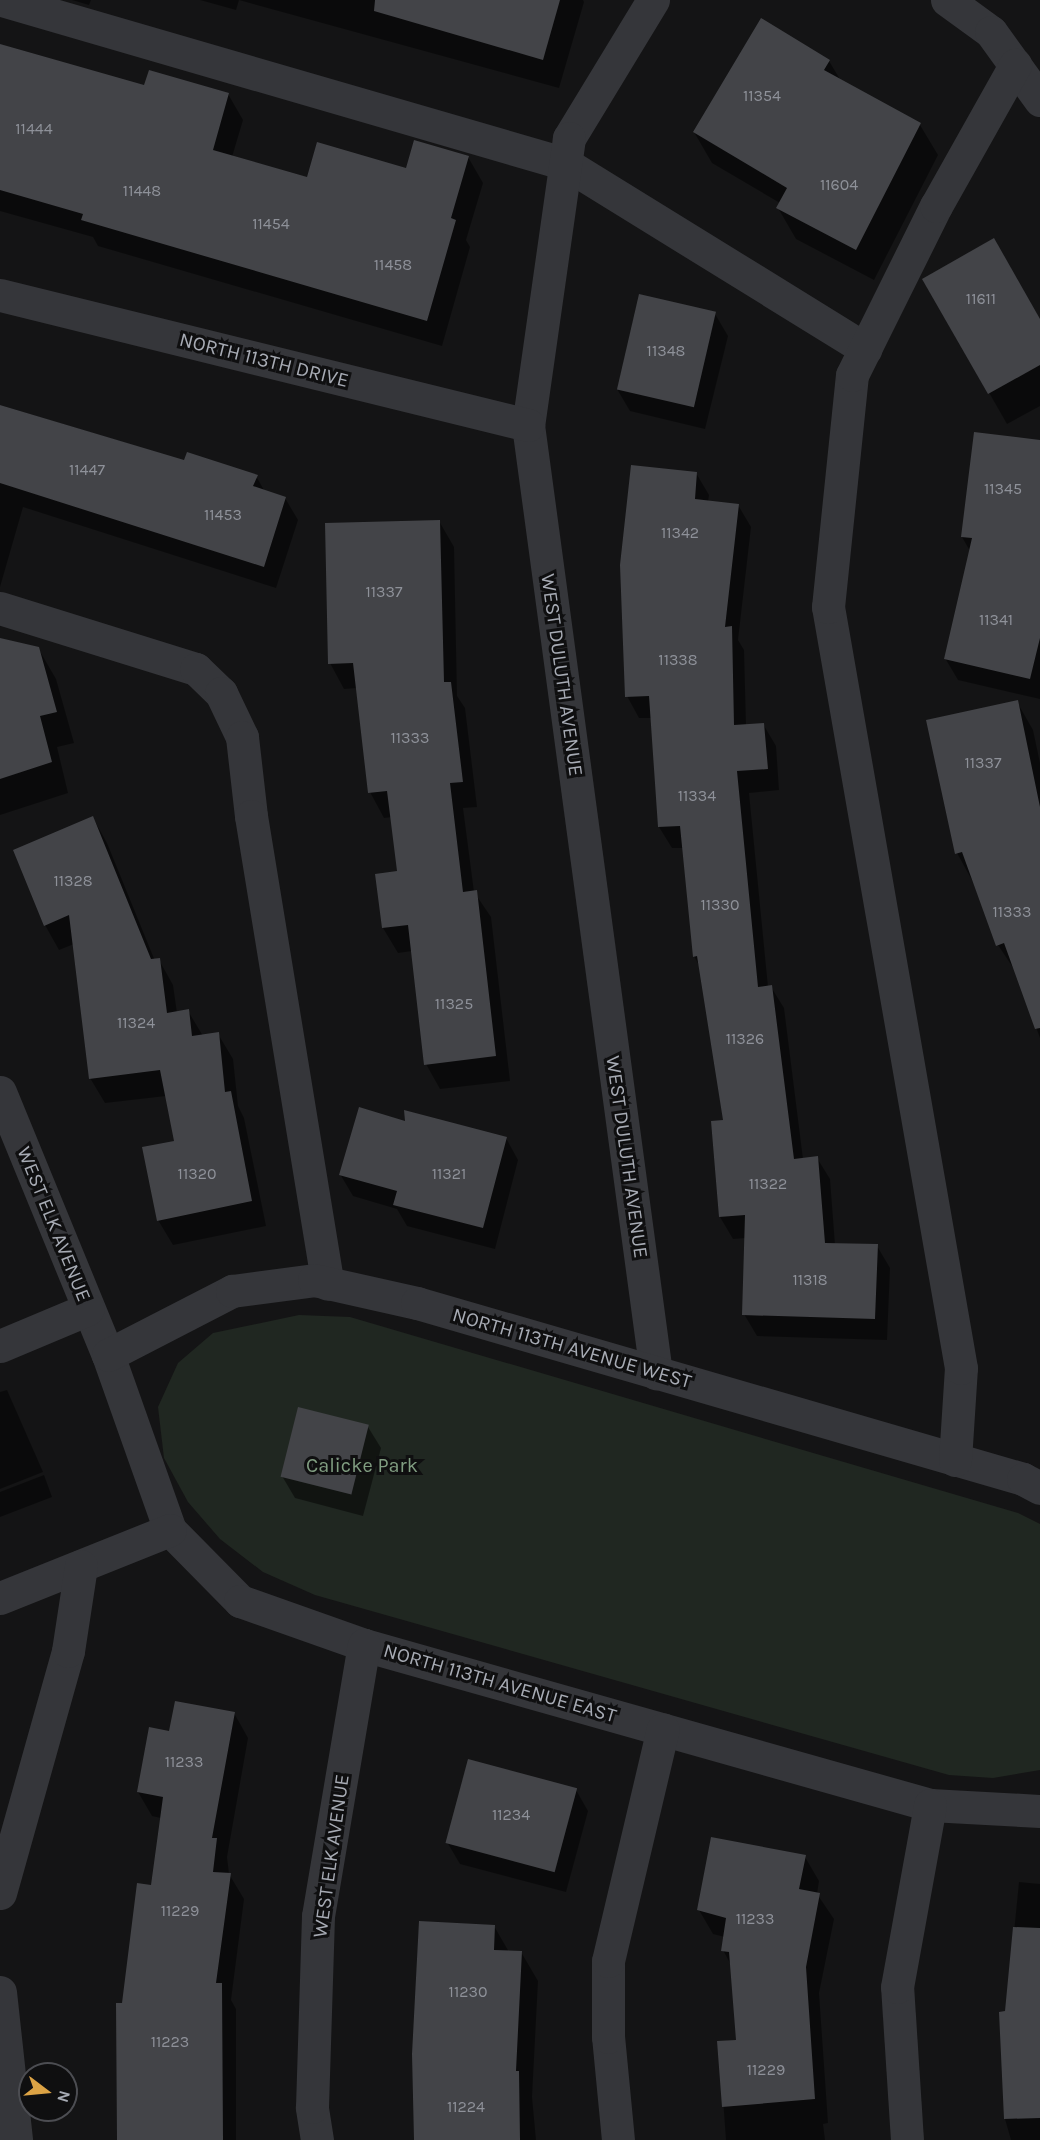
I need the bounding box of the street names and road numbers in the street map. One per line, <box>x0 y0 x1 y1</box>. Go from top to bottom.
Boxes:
street label: NORTH 113TH DRIVE <box>177 327 351 393</box>
street label: WEST DULUTH AVENUE <box>536 572 588 778</box>
street label: WEST DULUTH AVENUE <box>601 1054 653 1260</box>
street label: WEST ELK AVENUE <box>12 1143 96 1305</box>
street label: NORTH 113TH AVENUE WEST <box>450 1302 694 1394</box>
street label: NORTH 113TH AVENUE EAST <box>381 1638 619 1728</box>
street label: WEST ELK AVENUE <box>308 1773 354 1939</box>

